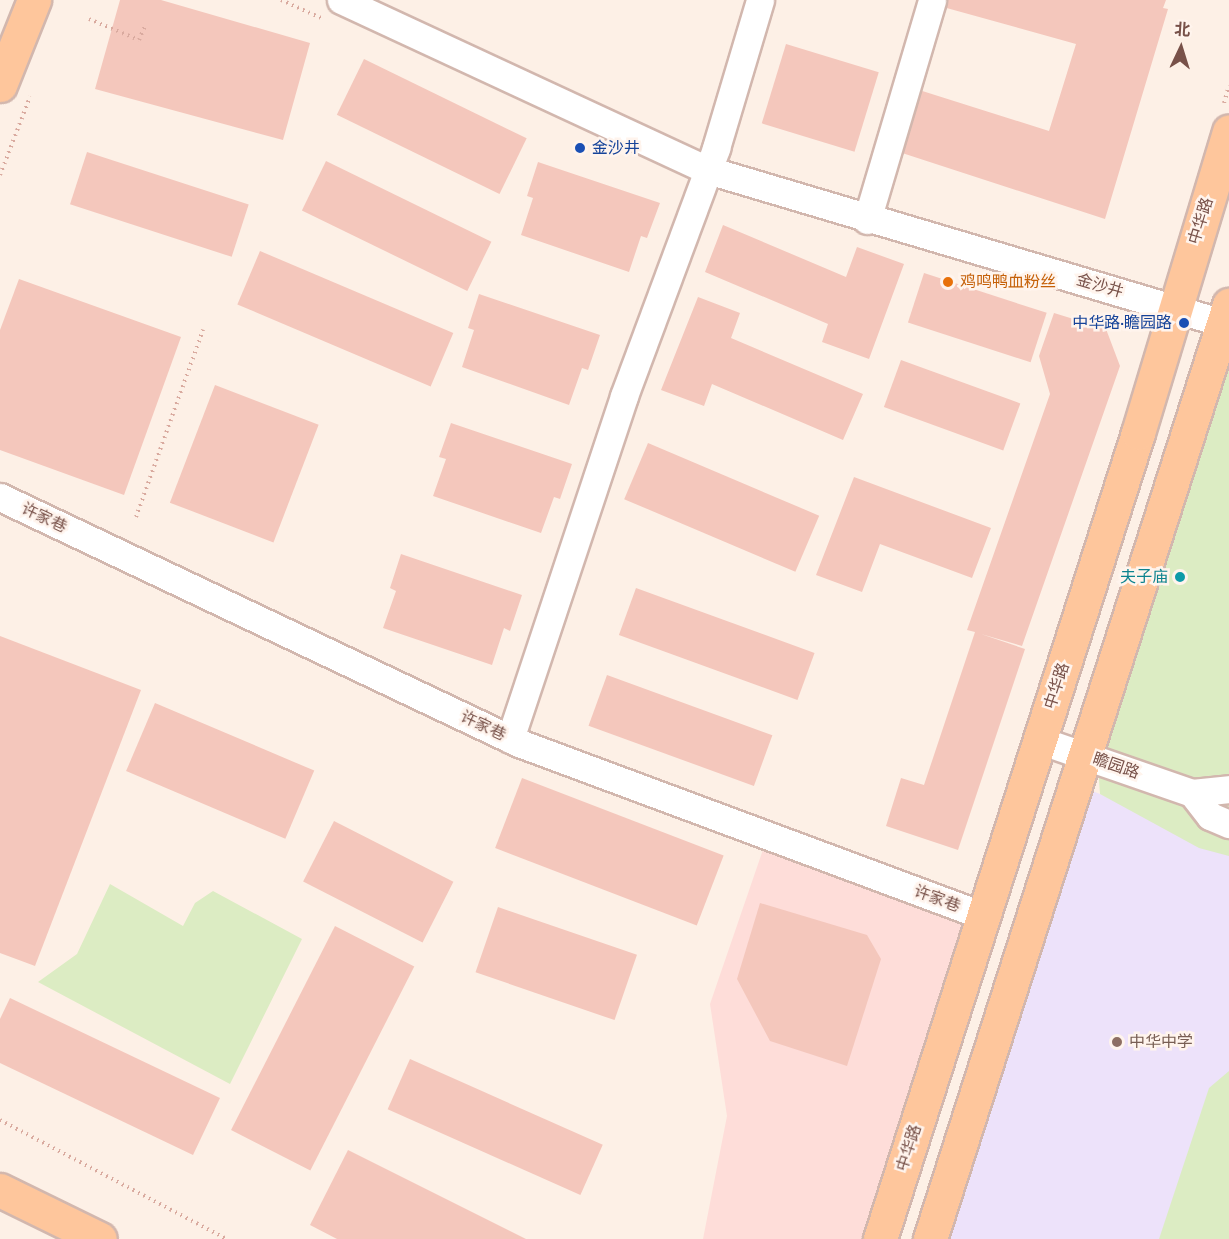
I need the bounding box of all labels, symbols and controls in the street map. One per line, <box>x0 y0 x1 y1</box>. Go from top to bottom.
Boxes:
north arrow <box>1151 18 1211 78</box>
text: 北 <box>1174 20 1191 40</box>
place label: 金沙井 <box>592 138 640 158</box>
marker: 金沙井 <box>573 141 587 155</box>
street label: 中华路 <box>1185 195 1217 247</box>
street label: 金沙井 <box>1074 270 1126 302</box>
place label: 鸡鸣鸭血粉丝 <box>960 272 1056 292</box>
marker: 鸡鸣鸭血粉丝 <box>941 275 955 289</box>
place label: 中华路·瞻园路 <box>1072 313 1172 333</box>
marker: 中华路·瞻园路 <box>1177 316 1191 330</box>
street label: 许家巷 <box>18 499 70 537</box>
place label: 夫子庙 <box>1120 567 1168 587</box>
marker: 夫子庙 <box>1173 570 1187 584</box>
street label: 中华路 <box>1040 660 1074 712</box>
street label: 许家巷 <box>457 707 509 745</box>
street label: 瞻园路 <box>1090 749 1142 783</box>
street label: 许家巷 <box>911 882 963 916</box>
place label: 中华中学 <box>1129 1032 1193 1052</box>
marker: 中华中学 <box>1110 1035 1124 1049</box>
street label: 中华路 <box>892 1122 926 1174</box>

